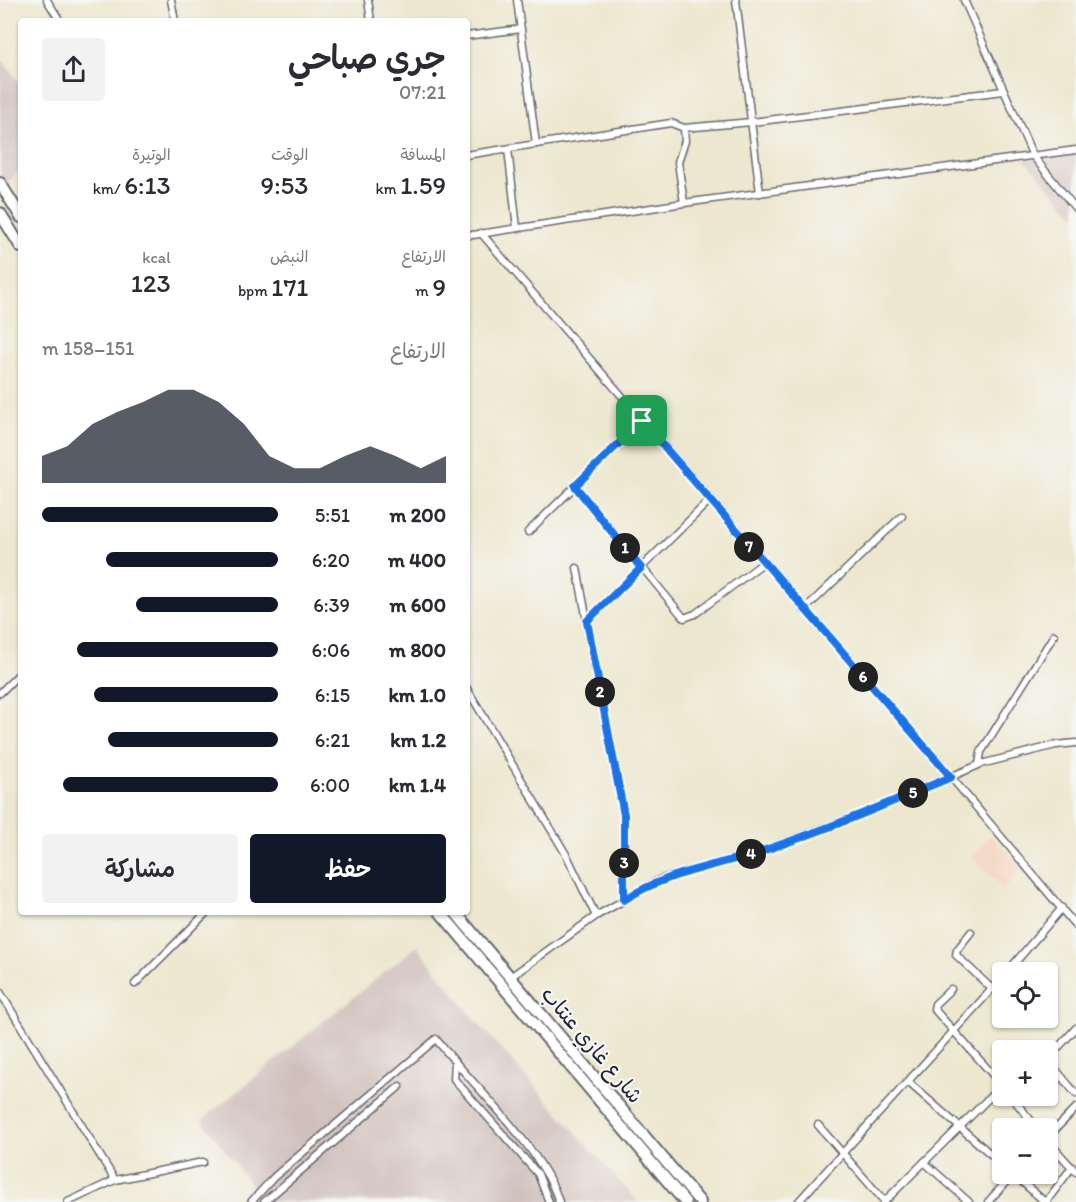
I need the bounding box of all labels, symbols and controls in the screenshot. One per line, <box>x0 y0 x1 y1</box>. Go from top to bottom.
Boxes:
button: share <box>42 38 105 101</box>
text: جري صباحي <box>288 38 446 77</box>
text: 07:21 <box>399 80 446 104</box>
text: الوتيرة <box>132 145 171 164</box>
text: الوقت <box>271 145 308 164</box>
text: المسافة <box>400 145 446 164</box>
text: 6:13 <box>124 169 171 201</box>
text: 9:53 <box>261 169 308 201</box>
text: 1.59 <box>400 169 446 201</box>
text: /km <box>93 179 124 198</box>
text: km <box>376 179 400 198</box>
text: النبض <box>270 247 308 266</box>
text: الارتفاع <box>401 247 446 266</box>
text: kcal <box>142 248 171 267</box>
text: 123 <box>131 267 171 299</box>
text: 171 <box>271 271 308 303</box>
text: 9 <box>432 271 446 303</box>
text: bpm <box>238 281 271 300</box>
text: m <box>415 281 432 300</box>
text: 151–158 m <box>42 336 134 360</box>
text: الارتفاع <box>390 339 446 363</box>
pin <box>616 395 667 446</box>
icon: arrive <box>625 404 658 437</box>
text: 5:51 <box>315 503 350 527</box>
text: 200 m <box>390 503 446 527</box>
pin: 7 <box>734 532 764 562</box>
pin: 1 <box>610 533 640 563</box>
text: 7 <box>745 537 753 556</box>
text: 1 <box>621 538 629 557</box>
text: 6:20 <box>312 548 350 572</box>
text: 400 m <box>388 548 446 572</box>
text: 6:39 <box>313 593 350 617</box>
text: 600 m <box>389 593 446 617</box>
text: 6:06 <box>312 638 350 662</box>
text: 800 m <box>389 638 446 662</box>
pin: 6 <box>848 662 878 692</box>
text: 6 <box>859 667 867 686</box>
pin: 2 <box>585 677 615 707</box>
text: 2 <box>596 682 604 701</box>
text: 6:15 <box>315 683 350 707</box>
text: 1.0 km <box>389 683 446 707</box>
text: 6:21 <box>315 728 350 752</box>
text: 1.2 km <box>390 728 446 752</box>
text: 6:00 <box>310 773 350 797</box>
text: 1.4 km <box>389 773 446 797</box>
pin: 5 <box>898 778 928 808</box>
text: 5 <box>909 783 917 802</box>
button: مشاركة <box>42 834 238 903</box>
button: حفظ <box>250 834 446 903</box>
pin: 4 <box>736 839 766 869</box>
text: 4 <box>746 844 756 863</box>
pin: 3 <box>609 848 639 878</box>
text: 3 <box>620 853 628 872</box>
map controls <box>992 962 1058 1184</box>
button: locate <box>992 962 1058 1028</box>
street label: شارع غازي عنتاب <box>534 981 648 1110</box>
button: + <box>992 1040 1058 1106</box>
button: − <box>992 1118 1058 1184</box>

